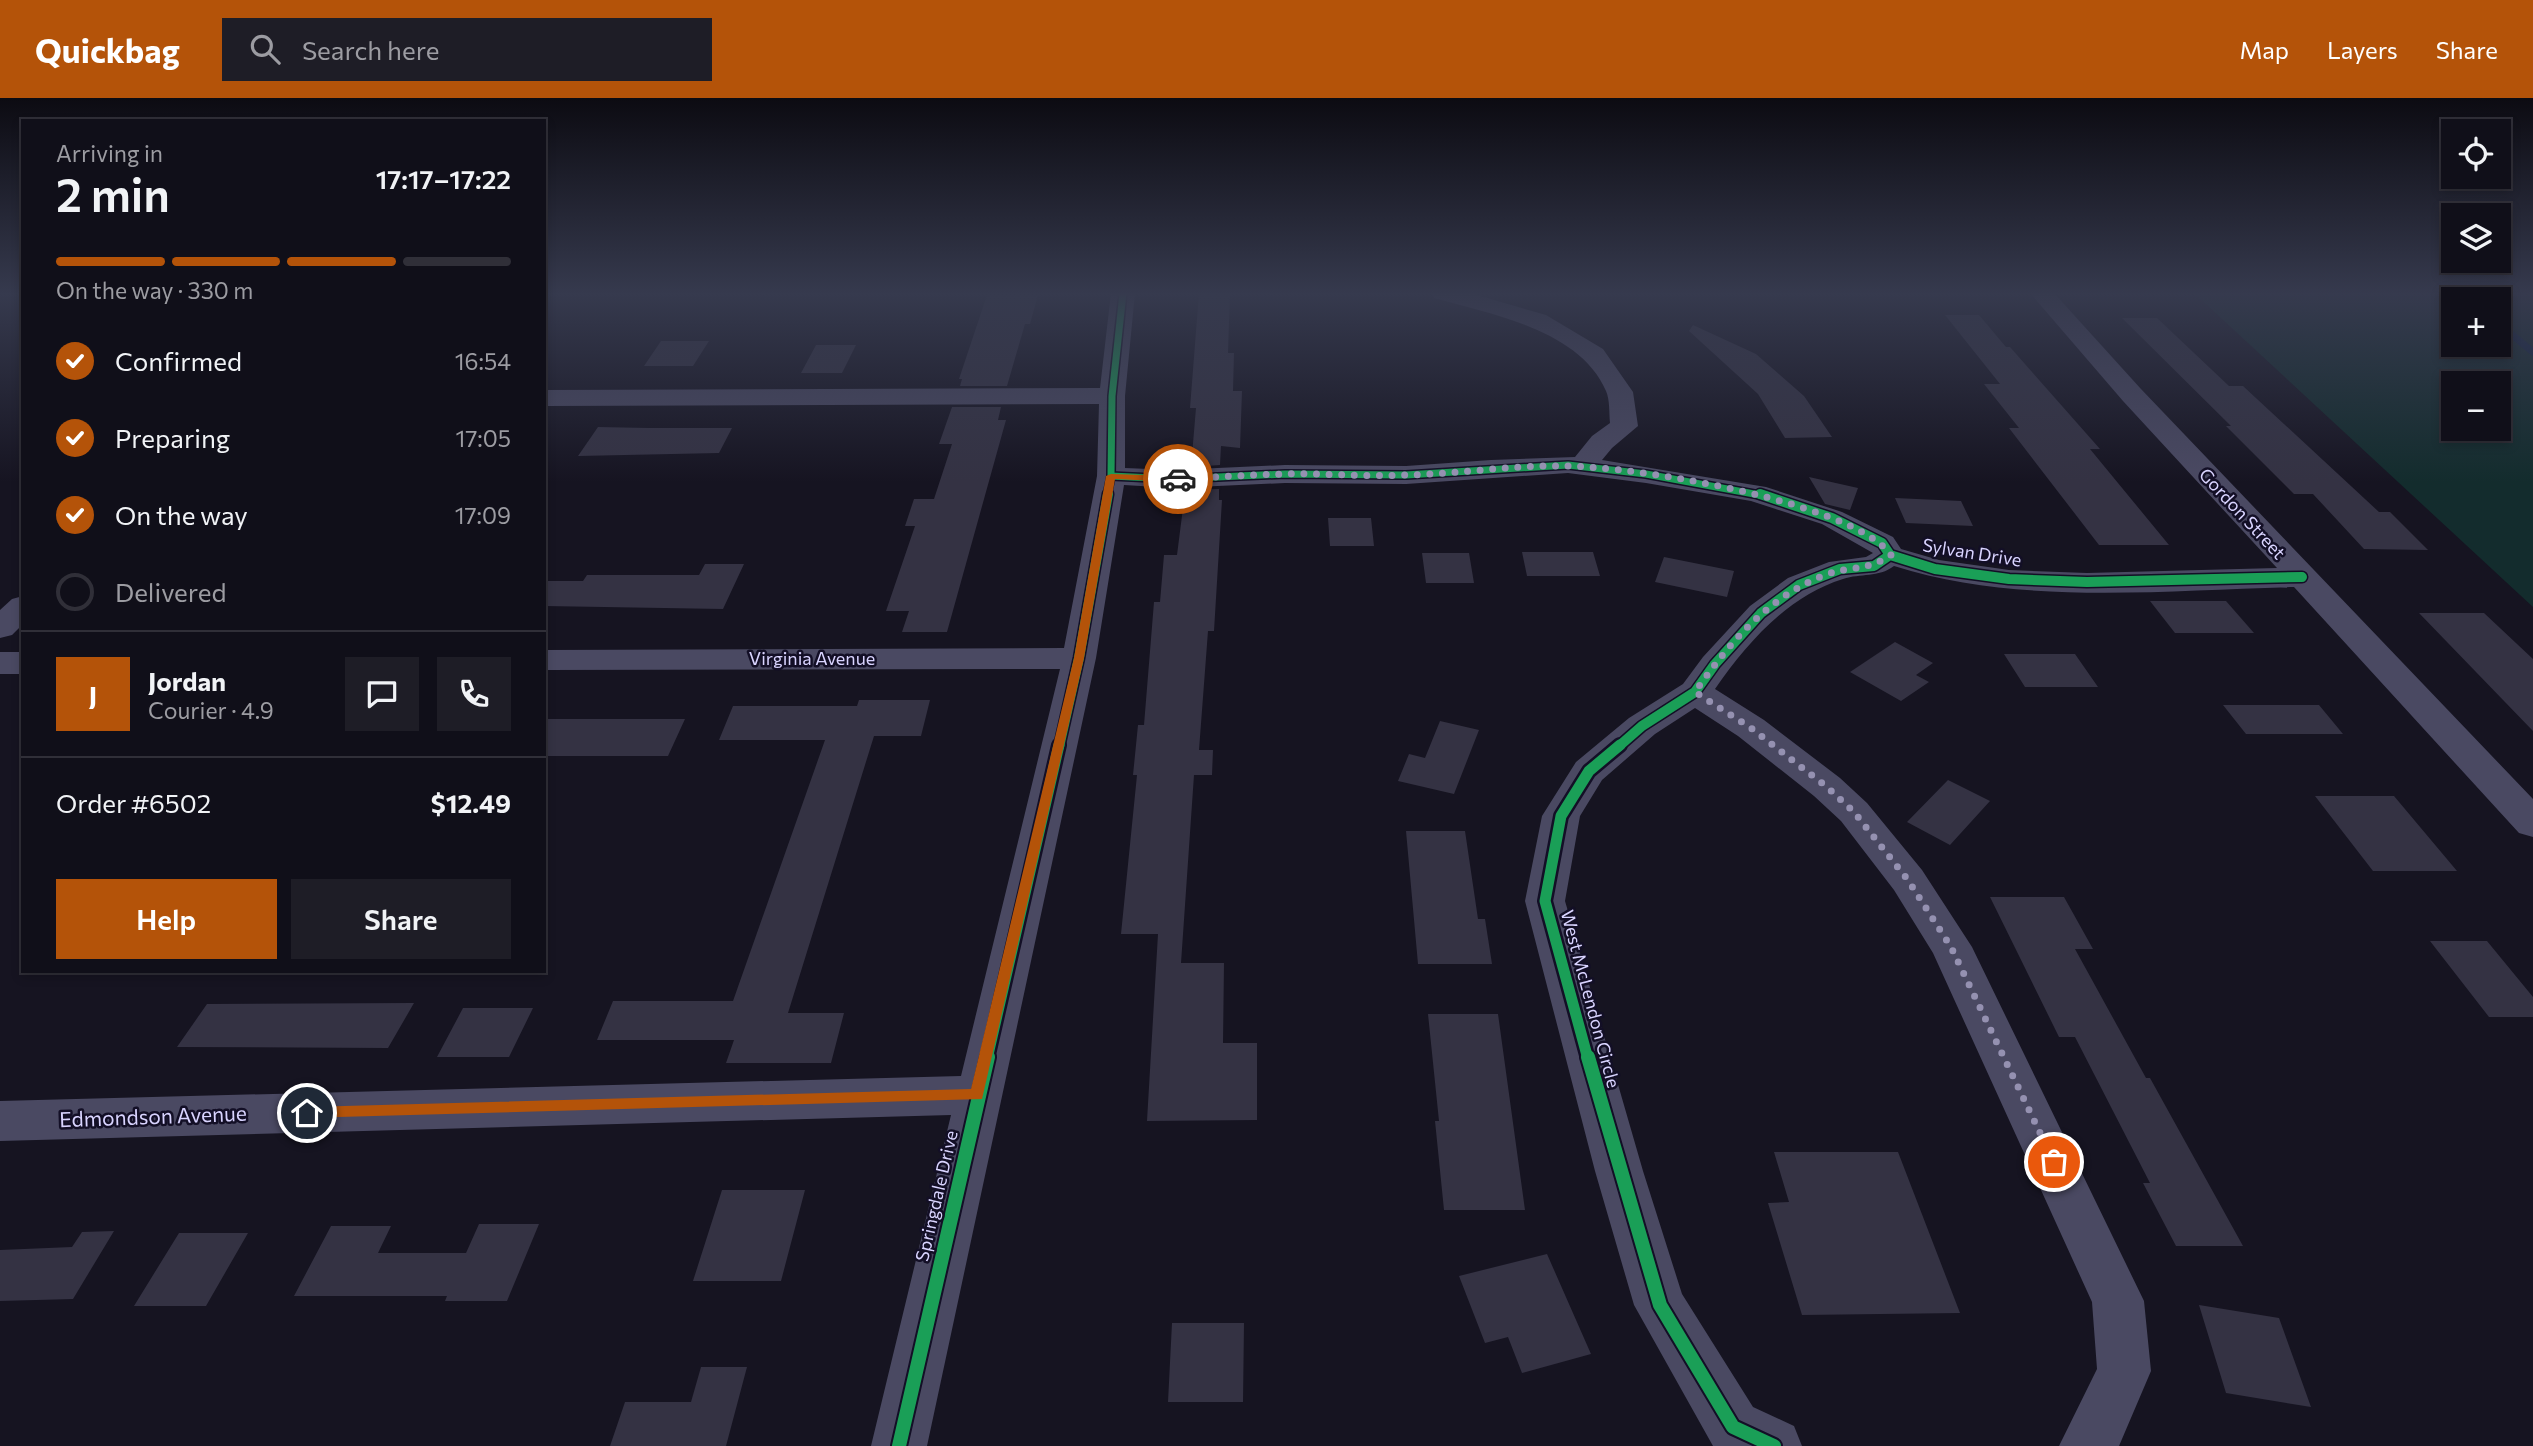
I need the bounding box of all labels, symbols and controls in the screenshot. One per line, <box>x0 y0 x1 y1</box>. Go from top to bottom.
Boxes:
search box <box>222 18 712 81</box>
text: Quickbag <box>35 29 180 70</box>
icon: search <box>246 30 284 68</box>
text: Search here <box>302 34 439 65</box>
text: Map <box>2240 35 2289 64</box>
text: Layers <box>2327 35 2398 64</box>
text: Share <box>2436 35 2498 64</box>
map controls <box>2441 119 2511 441</box>
button: locate <box>2441 119 2511 189</box>
text: Arriving in <box>56 139 163 167</box>
text: 17:17–17:22 <box>376 163 511 194</box>
text: 2 min <box>56 165 170 221</box>
button: layers <box>2441 203 2511 273</box>
text: On the way · 330 m <box>56 276 253 304</box>
button: + <box>2441 287 2511 357</box>
icon: check <box>56 342 94 380</box>
text: Confirmed <box>115 345 242 376</box>
text: 16:54 <box>455 347 511 375</box>
button: − <box>2441 371 2511 441</box>
icon: check <box>56 419 94 457</box>
text: Preparing <box>115 422 230 453</box>
text: 17:05 <box>455 424 511 452</box>
courier <box>1143 444 1213 514</box>
icon: car <box>1159 460 1197 498</box>
street label: Gordon Street <box>2195 463 2291 563</box>
icon: check <box>56 496 94 534</box>
text: On the way <box>115 499 248 530</box>
text: 17:09 <box>455 501 511 529</box>
street label: Sylvan Drive <box>1921 533 2023 571</box>
text: Delivered <box>115 576 226 607</box>
street label: Virginia Avenue <box>749 647 875 669</box>
button: chat <box>345 657 419 731</box>
button: phone <box>437 657 511 731</box>
text: Jordan <box>148 665 226 696</box>
text: J <box>89 679 97 710</box>
text: Courier · 4.9 <box>148 696 274 724</box>
text: Order #6502 <box>56 787 211 818</box>
text: $12.49 <box>431 787 511 818</box>
button: Help <box>56 879 277 959</box>
button: Share <box>291 879 511 959</box>
street label: West McLendon Circle <box>1557 907 1625 1090</box>
pin <box>277 1083 337 1143</box>
icon: home <box>288 1094 326 1132</box>
street label: Edmondson Avenue <box>59 1100 247 1131</box>
street label: Springdale Drive <box>910 1128 962 1263</box>
pin <box>2024 1132 2084 1192</box>
icon: bag <box>2035 1143 2073 1181</box>

